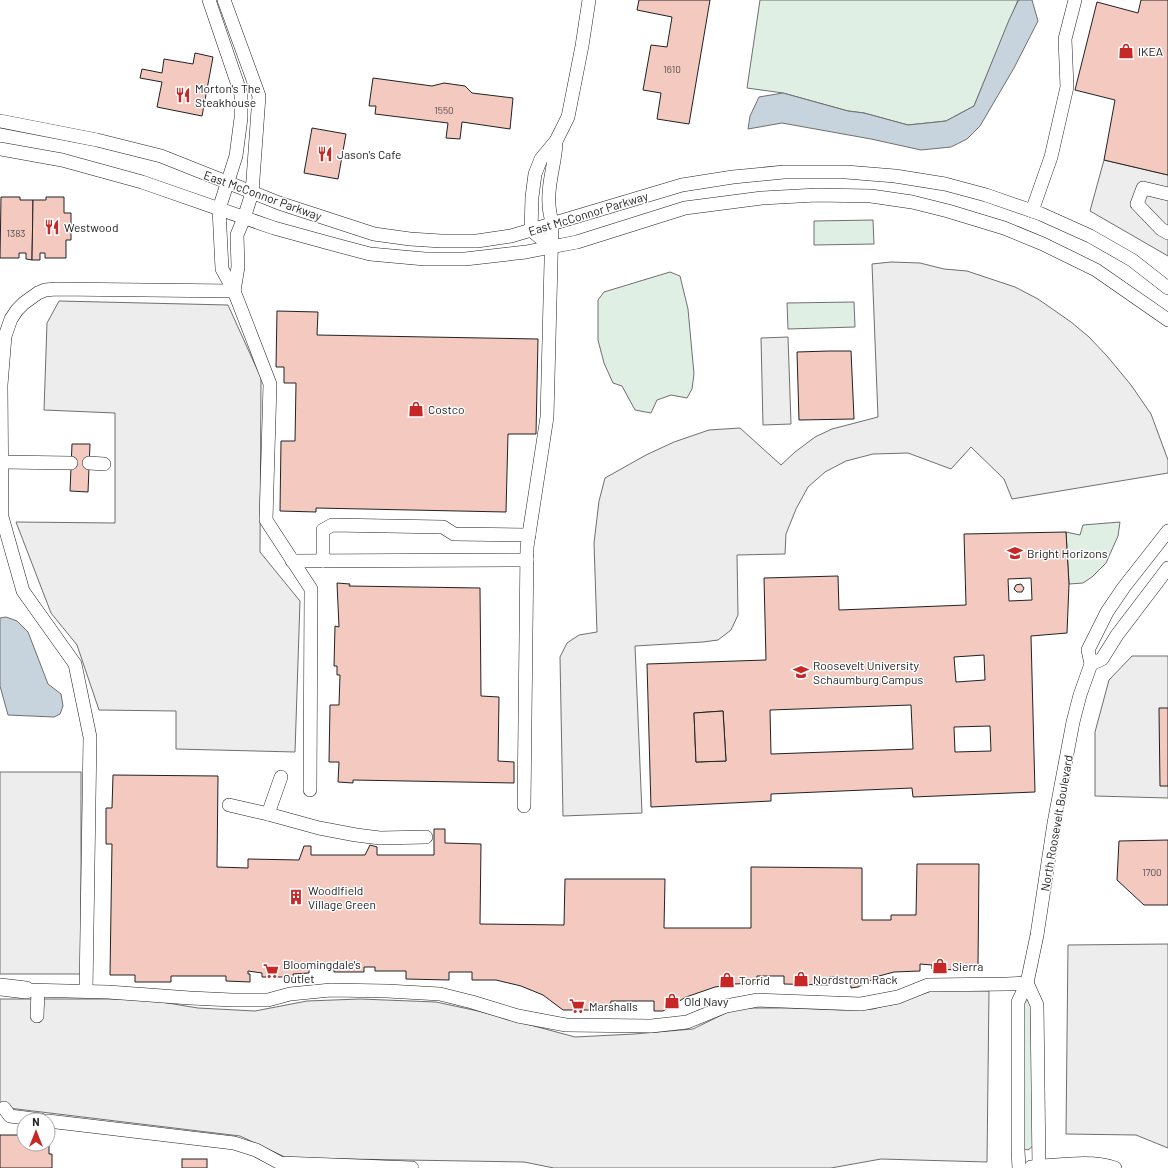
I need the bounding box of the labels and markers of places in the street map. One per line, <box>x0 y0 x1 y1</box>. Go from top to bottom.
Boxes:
shop icon: IKEA <box>1117 42 1135 60</box>
place label: IKEA <box>1138 44 1163 58</box>
place label: Morton's The Steakhouse <box>195 81 261 109</box>
restaurant icon: Morton's The Steakhouse <box>174 86 192 104</box>
restaurant icon: Jason's Cafe <box>316 145 334 163</box>
place label: Jason's Cafe <box>337 147 401 161</box>
restaurant icon: Westwood <box>43 218 61 236</box>
place label: Westwood <box>64 220 118 234</box>
shop icon: Costco <box>407 400 425 418</box>
place label: Costco <box>428 402 465 416</box>
school or university icon: Bright Horizons <box>1006 544 1024 562</box>
place label: Bright Horizons <box>1027 546 1108 560</box>
place label: Roosevelt University Schaumburg Campus <box>813 658 924 686</box>
school or university icon: Roosevelt University Schaumburg Campus <box>792 663 810 681</box>
place label: Woodlfield Village Green <box>308 883 376 911</box>
building icon: Woodlfield Village Green <box>287 888 305 906</box>
place label: Bloomingdale's Outlet <box>283 957 361 985</box>
shop icon: Sierra <box>931 957 949 975</box>
place label: Sierra <box>952 959 983 973</box>
supermarket icon: Bloomingdale's Outlet <box>262 962 280 980</box>
shop icon: Nordstrom Rack <box>792 970 810 988</box>
shop icon: Torrid <box>718 971 736 989</box>
place label: Nordstrom Rack <box>813 972 898 986</box>
place label: Torrid <box>739 973 770 987</box>
shop icon: Old Navy <box>663 992 681 1010</box>
place label: Old Navy <box>684 994 729 1008</box>
supermarket icon: Marshalls <box>568 997 586 1015</box>
place label: Marshalls <box>589 999 638 1013</box>

